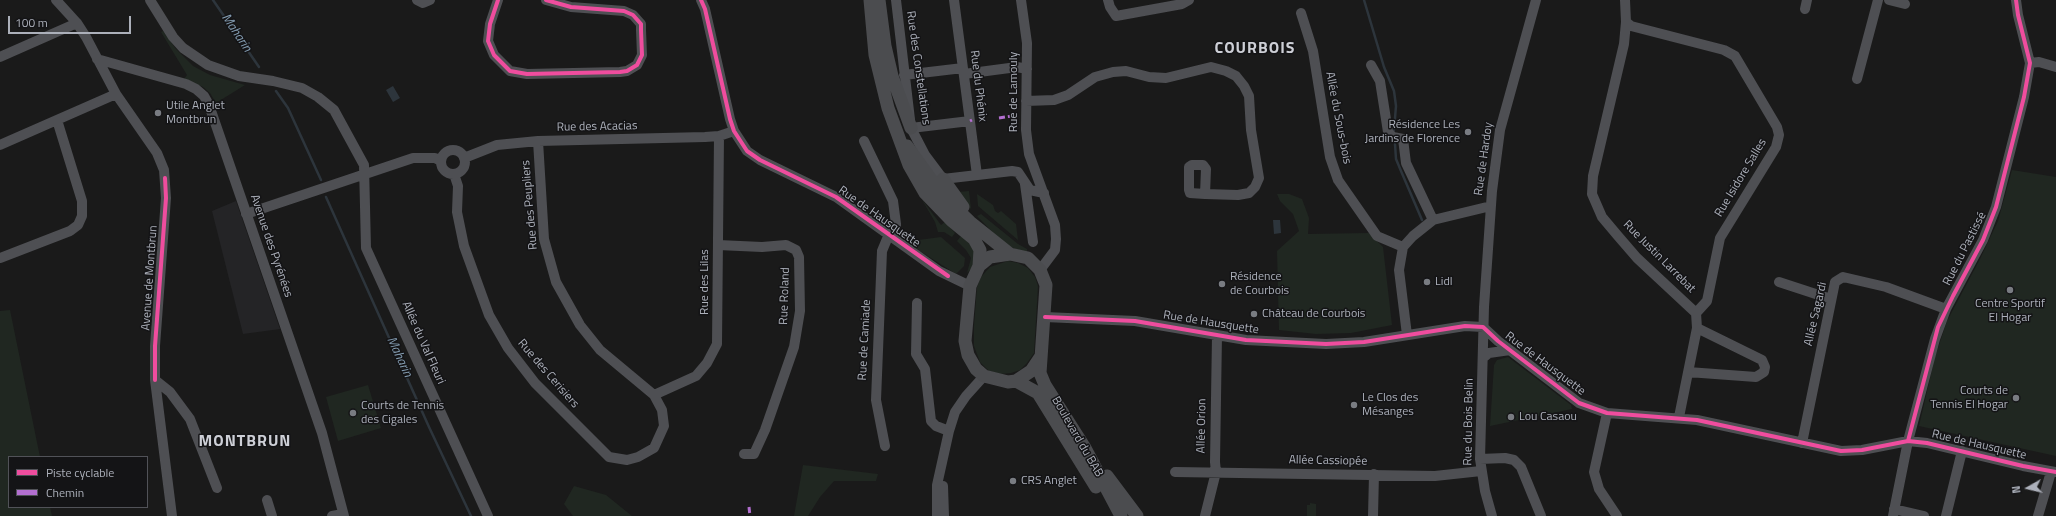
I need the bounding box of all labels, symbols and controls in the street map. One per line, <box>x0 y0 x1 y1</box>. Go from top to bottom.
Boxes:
scale bar <box>10 8 133 34</box>
street label: Rue des Constellations <box>903 10 933 126</box>
water label: Maharin <box>218 11 254 55</box>
text: 100 m <box>15 13 48 32</box>
district label: COURBOIS <box>1215 39 1295 59</box>
street label: Rue du Phénix <box>966 49 990 123</box>
street label: Rue de Lamouly <box>1007 52 1021 132</box>
street label: Allée du Sous-bois <box>1322 71 1354 165</box>
place label: Utile Anglet Montbrun <box>166 99 225 127</box>
marker: Utile Anglet Montbrun <box>153 108 163 118</box>
place label: Résidence Les Jardins de Florence <box>1365 118 1460 146</box>
street label: Rue des Acacias <box>556 119 638 135</box>
street label: Rue de Hardoy <box>1472 121 1496 197</box>
marker: Résidence Les Jardins de Florence <box>1463 127 1473 137</box>
street label: Rue Isidore Salles <box>1712 136 1770 220</box>
street label: Rue des Peupliers <box>519 160 541 250</box>
street label: Rue de Hausquette <box>835 183 923 251</box>
street label: Avenue des Pyrénées <box>247 193 295 299</box>
street label: Rue du Pastissé <box>1940 210 1990 288</box>
street label: Rue Justin Larrebat <box>1620 218 1698 296</box>
street label: Avenue de Montbrun <box>139 225 161 331</box>
street label: Rue des Lilas <box>698 249 712 315</box>
street label: Rue Roland <box>777 267 793 325</box>
place label: Résidence de Courbois <box>1230 270 1289 298</box>
place label: Lidl <box>1435 275 1452 289</box>
marker: Lidl <box>1422 277 1432 287</box>
marker: Résidence de Courbois <box>1217 279 1227 289</box>
street label: Allée Sagardi <box>1802 281 1830 347</box>
marker: Centre Sportif El Hogar <box>2005 285 2015 295</box>
place label: Centre Sportif El Hogar <box>1975 297 2045 325</box>
street label: Allée du Val Fleuri <box>398 299 448 387</box>
street label: Rue de Camiade <box>856 299 874 381</box>
place label: Château de Courbois <box>1262 307 1365 321</box>
street label: Rue de Hausquette <box>1162 308 1260 338</box>
marker: Château de Courbois <box>1249 309 1259 319</box>
street label: Rue de Hausquette <box>1502 329 1588 399</box>
water label: Maharin <box>383 334 415 380</box>
street label: Rue des Cerisiers <box>514 337 582 411</box>
street label: Rue du Bois Belin <box>1461 378 1477 466</box>
place label: Courts de Tennis El Hogar <box>1930 384 2008 412</box>
place label: Le Clos des Mésanges <box>1362 391 1418 419</box>
marker: Courts de Tennis El Hogar <box>2011 393 2021 403</box>
street label: Boulevard du BAB <box>1048 394 1106 480</box>
street label: Allée Orion <box>1194 398 1210 454</box>
place label: Courts de Tennis des Cigales <box>361 399 444 427</box>
marker: Le Clos des Mésanges <box>1349 400 1359 410</box>
marker: Courts de Tennis des Cigales <box>348 408 358 418</box>
place label: Lou Casaou <box>1519 410 1577 424</box>
marker: Lou Casaou <box>1506 412 1516 422</box>
street label: Rue de Hausquette <box>1930 427 2028 463</box>
district label: MONTBRUN <box>199 432 291 452</box>
street label: Allée Cassiopée <box>1289 453 1367 469</box>
legend <box>8 456 148 508</box>
text: Piste cyclable <box>46 463 114 482</box>
north arrow <box>2008 468 2048 508</box>
place label: CRS Anglet <box>1021 474 1077 488</box>
marker: CRS Anglet <box>1008 476 1018 486</box>
text: Chemin <box>46 483 84 502</box>
text: N <box>2008 485 2025 495</box>

